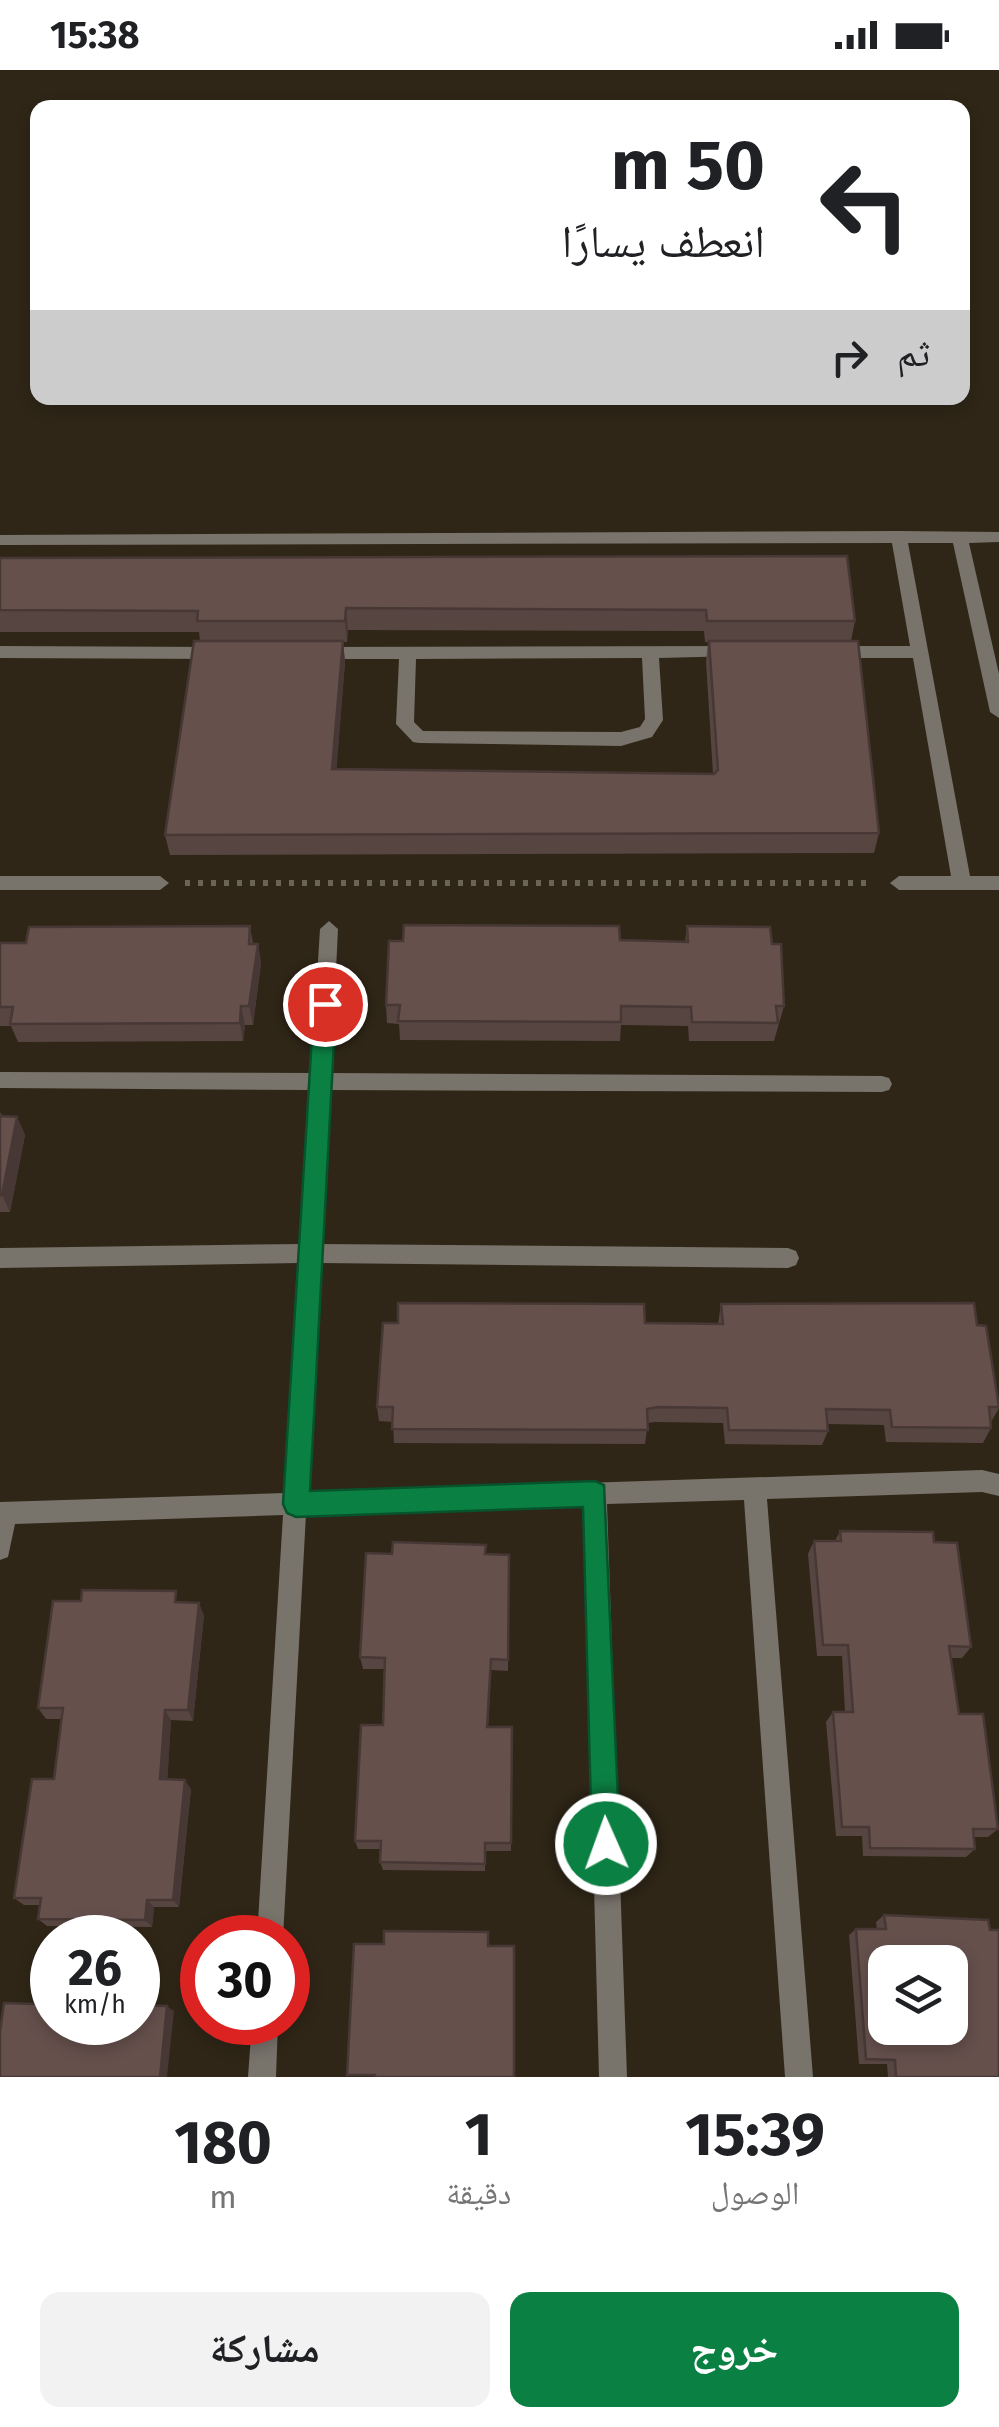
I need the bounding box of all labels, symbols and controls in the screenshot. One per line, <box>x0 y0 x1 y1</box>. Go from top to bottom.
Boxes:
text: 15:38 <box>50 12 140 58</box>
text: 50 m <box>611 124 765 208</box>
icon: left <box>800 140 930 270</box>
text: انعطف يسارًا <box>562 215 765 269</box>
icon: right <box>822 330 877 385</box>
text: ثم <box>897 330 930 376</box>
pin <box>283 962 368 1047</box>
icon: arrive <box>298 977 353 1032</box>
position arrow <box>554 1792 658 1896</box>
speed limit sign: 30 <box>180 1915 310 2045</box>
text: 26 <box>68 1938 122 1998</box>
map controls <box>868 1945 968 2045</box>
button: layers <box>868 1945 968 2045</box>
text: km/h <box>64 1990 126 2020</box>
text: 1 <box>465 2099 493 2171</box>
text: 15:39 <box>685 2099 825 2171</box>
text: 180 <box>174 2107 272 2179</box>
text: دقيقة <box>446 2174 511 2212</box>
text: الوصول <box>711 2174 799 2212</box>
text: m <box>209 2178 237 2216</box>
button: مشاركة <box>40 2292 490 2407</box>
button: خروج <box>510 2292 959 2407</box>

